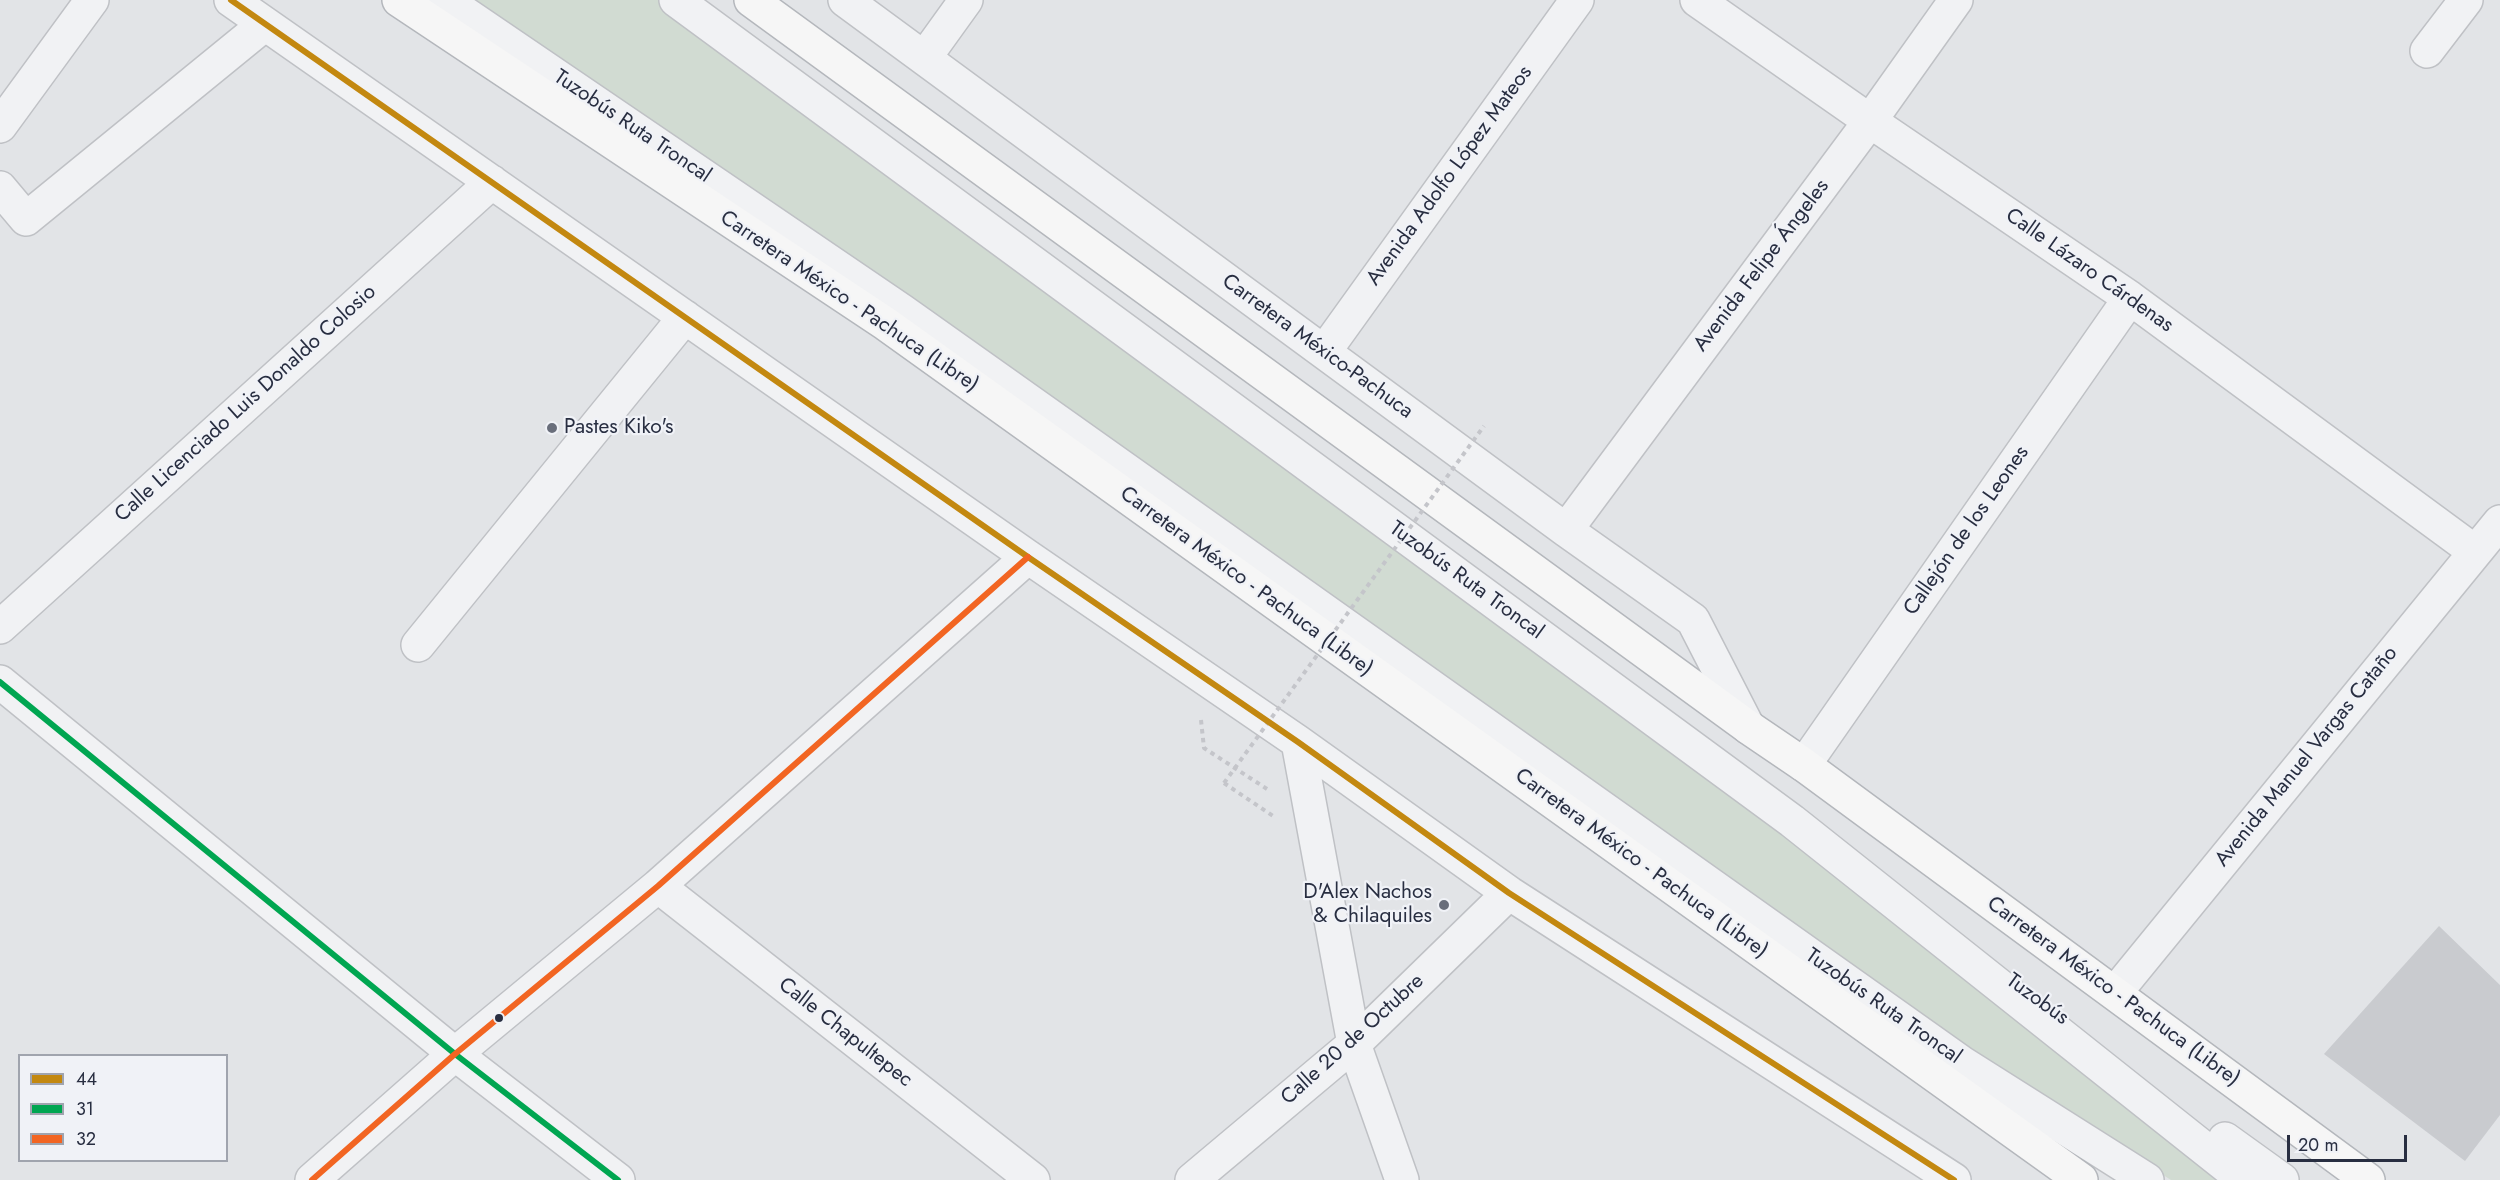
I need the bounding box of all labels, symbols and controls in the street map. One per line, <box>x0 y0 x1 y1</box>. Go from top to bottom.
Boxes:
street label: Avenida Adolfo López Mateos <box>1362 61 1538 291</box>
street label: Tuzobús Ruta Troncal <box>549 65 715 189</box>
street label: Avenida Felipe Ángeles <box>1689 175 1835 357</box>
street label: Calle Lázaro Cárdenas <box>2000 203 2178 339</box>
street label: Carretera México - Pachuca (Libre) <box>715 206 983 398</box>
street label: Carretera México-Pachuca <box>1217 269 1417 425</box>
street label: Calle Licenciado Luis Donaldo Colosio <box>110 280 382 528</box>
place label: Pastes Kiko's <box>564 415 673 441</box>
marker: Pastes Kiko's <box>545 421 559 435</box>
street label: Callejón de los Leones <box>1899 441 2035 621</box>
street label: Carretera México - Pachuca (Libre) <box>1115 482 1377 682</box>
street label: Tuzobús Ruta Troncal <box>1384 517 1548 645</box>
street label: Avenida Manuel Vargas Cataño <box>2210 642 2404 872</box>
street label: Carretera México - Pachuca (Libre) <box>1510 764 1772 964</box>
place label: D'Alex Nachos & Chilaquiles <box>1303 880 1432 930</box>
street label: Carretera México - Pachuca (Libre) <box>1982 892 2244 1092</box>
marker: D'Alex Nachos & Chilaquiles <box>1437 898 1451 912</box>
street label: Tuzobús Ruta Troncal <box>1800 944 1966 1070</box>
street label: Calle 20 de Octubre <box>1276 969 1430 1111</box>
street label: Tuzobús <box>2001 969 2073 1031</box>
street label: Calle Chapultepec <box>773 973 917 1093</box>
unlabelled marker <box>493 1012 505 1024</box>
legend <box>18 1054 228 1162</box>
text: 44 <box>76 1066 97 1092</box>
text: 31 <box>76 1096 94 1122</box>
scale bar <box>2290 1123 2410 1161</box>
text: 32 <box>76 1126 96 1152</box>
text: 20 m <box>2298 1132 2338 1158</box>

